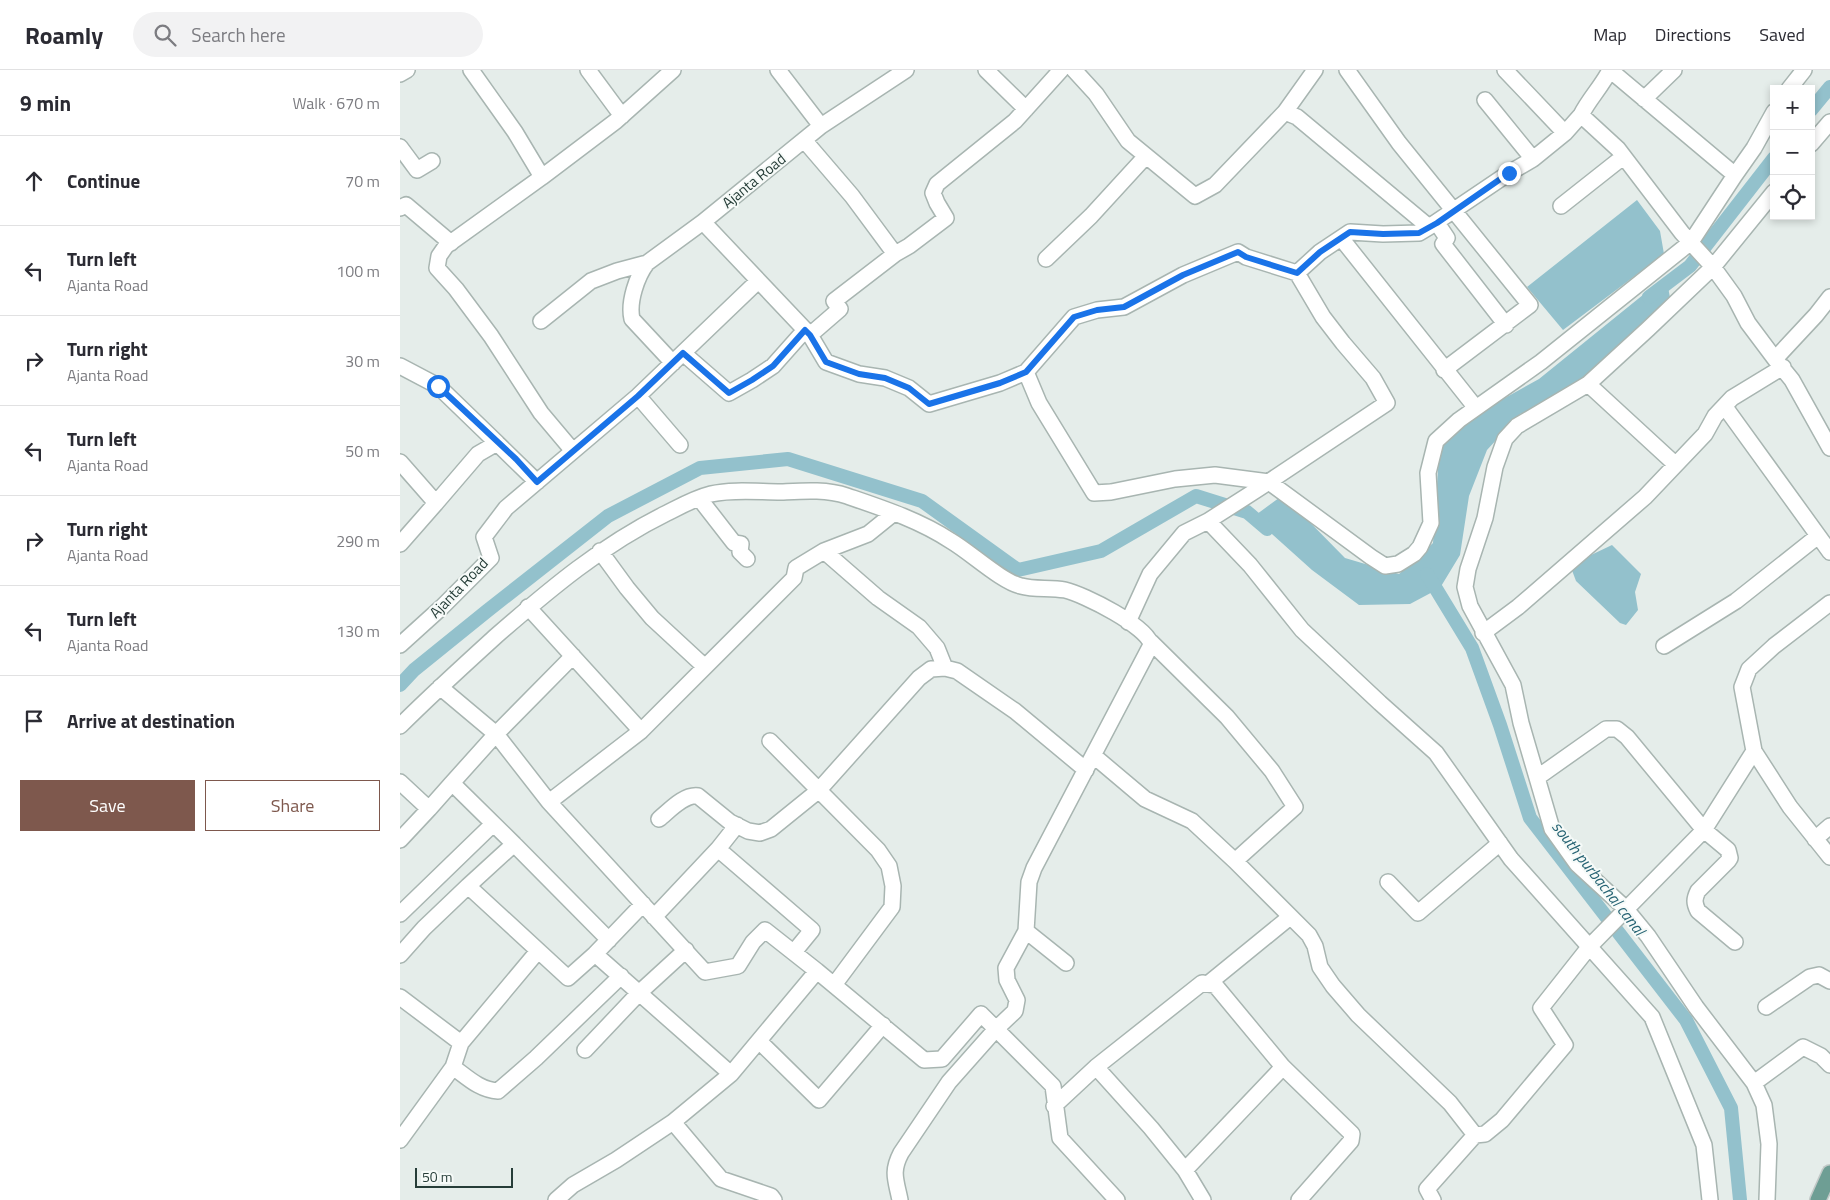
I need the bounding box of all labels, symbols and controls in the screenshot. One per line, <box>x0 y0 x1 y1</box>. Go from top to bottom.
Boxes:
search box <box>133 12 483 57</box>
text: Roamly <box>25 17 103 53</box>
text: Search here <box>191 20 286 49</box>
icon: search <box>151 21 179 49</box>
text: Map <box>1593 21 1627 48</box>
text: Directions <box>1655 21 1731 48</box>
text: Saved <box>1759 21 1805 48</box>
map controls <box>1770 85 1815 220</box>
button: + <box>1770 85 1815 130</box>
text: 9 min <box>20 87 71 119</box>
text: Walk · 670 m <box>292 91 380 115</box>
button: − <box>1770 130 1815 175</box>
street label: Ajanta Road <box>717 148 791 214</box>
route end <box>1498 162 1521 185</box>
text: Continue <box>67 166 140 195</box>
icon: ahead <box>20 167 48 195</box>
text: 70 m <box>345 169 380 193</box>
button: locate <box>1770 175 1815 220</box>
text: Turn left <box>67 244 137 273</box>
icon: left <box>20 257 48 285</box>
text: 100 m <box>336 259 380 283</box>
text: Ajanta Road <box>67 273 148 297</box>
text: Turn right <box>67 334 148 363</box>
icon: right <box>20 347 48 375</box>
text: 30 m <box>345 349 380 373</box>
text: Ajanta Road <box>67 363 148 387</box>
route start <box>427 375 450 398</box>
text: Turn left <box>67 424 137 453</box>
icon: left <box>20 437 48 465</box>
text: 50 m <box>345 439 380 463</box>
text: Ajanta Road <box>67 453 148 477</box>
text: Turn right <box>67 514 148 543</box>
icon: right <box>20 527 48 555</box>
text: 290 m <box>336 529 380 553</box>
text: Ajanta Road <box>67 543 148 567</box>
street label: Ajanta Road <box>424 552 493 623</box>
text: Turn left <box>67 604 137 633</box>
icon: left <box>20 617 48 645</box>
text: 130 m <box>336 619 380 643</box>
text: Ajanta Road <box>67 633 148 657</box>
text: Arrive at destination <box>67 706 235 735</box>
icon: arrive <box>20 707 48 735</box>
button: Save <box>20 780 195 831</box>
button: Share <box>205 780 380 831</box>
water label: south purbachal canal <box>1547 816 1652 942</box>
scale bar <box>415 1165 512 1188</box>
text: 50 m <box>422 1166 452 1187</box>

